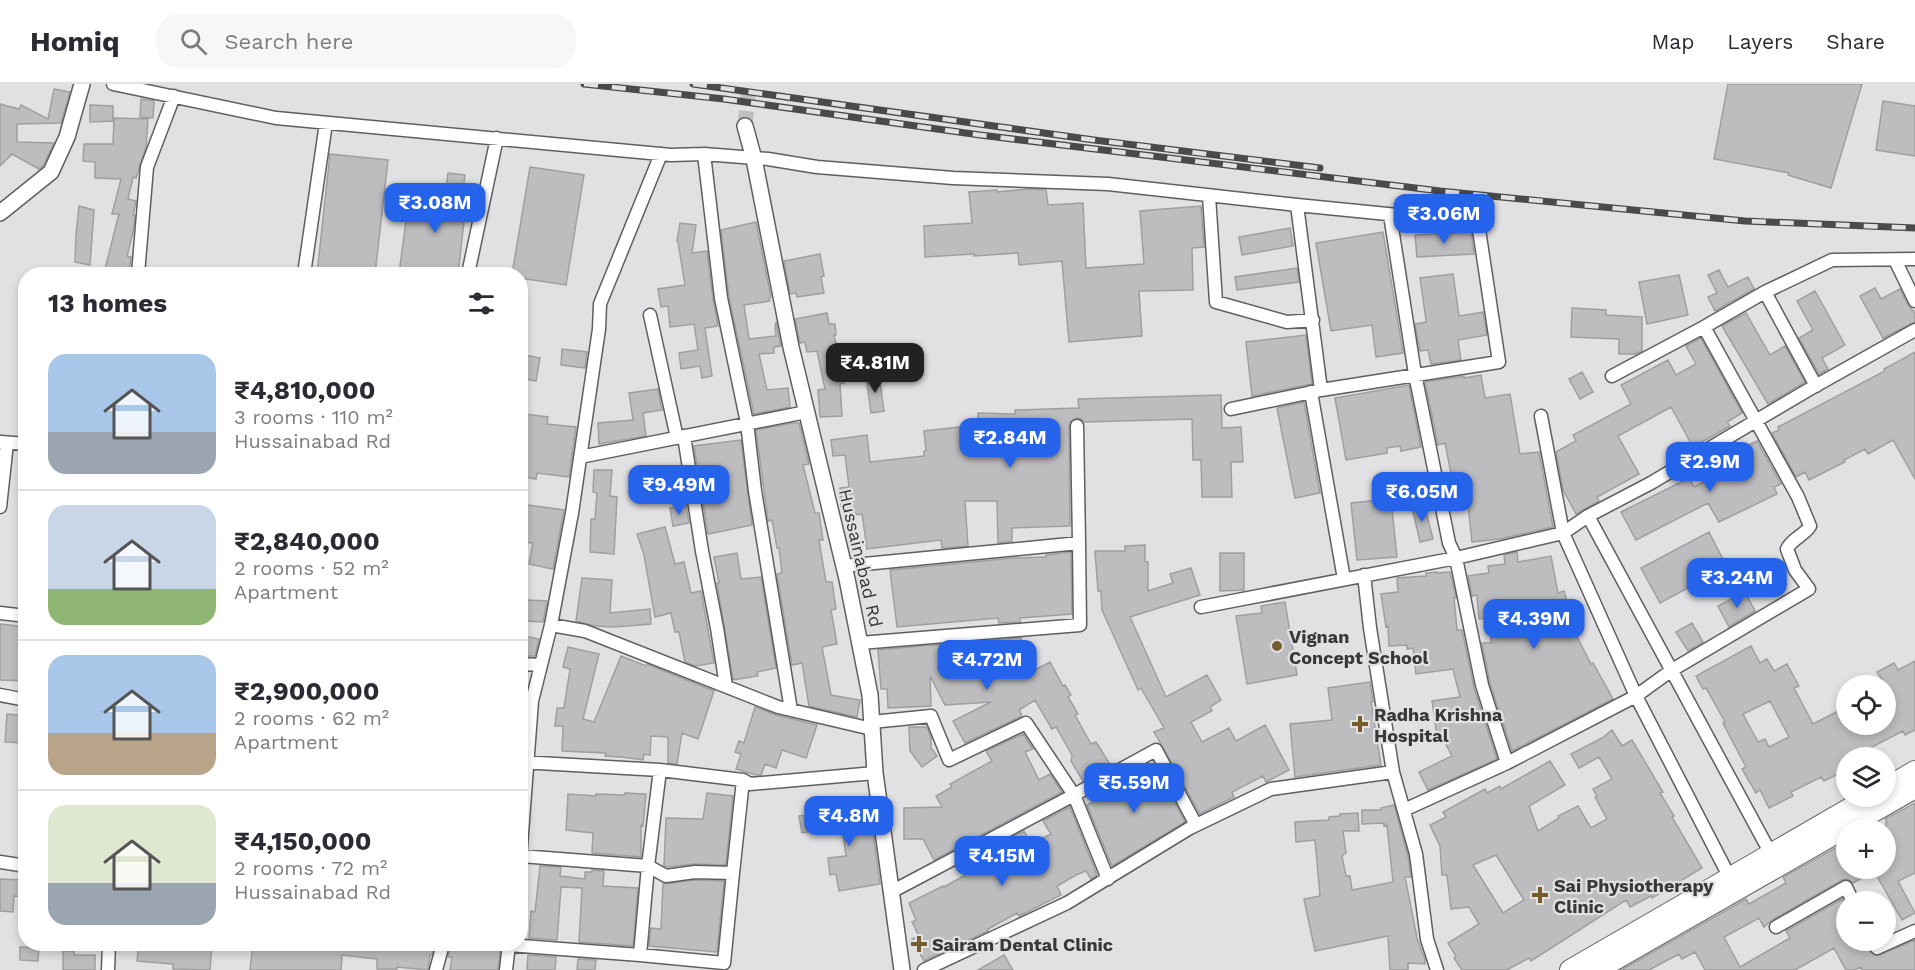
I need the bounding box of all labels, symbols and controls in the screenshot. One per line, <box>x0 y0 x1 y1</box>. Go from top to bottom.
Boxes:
search box <box>156 14 576 68</box>
text: Homiq <box>30 25 120 58</box>
icon: search <box>177 25 210 58</box>
text: Search here <box>225 29 353 54</box>
text: Map <box>1651 29 1694 54</box>
text: Layers <box>1727 29 1793 54</box>
text: Share <box>1826 29 1885 54</box>
pin: ₹3.08M <box>386 183 484 234</box>
text: ₹3.08M <box>398 190 472 214</box>
pin: ₹3.06M <box>1395 194 1493 245</box>
text: ₹3.06M <box>1408 201 1480 225</box>
icon: filters <box>465 287 498 320</box>
text: 13 homes <box>48 288 167 318</box>
pin: ₹4.81M <box>826 343 924 394</box>
text: ₹4.81M <box>840 350 910 374</box>
text: ₹4,810,000 <box>234 375 375 405</box>
icon: home <box>96 378 168 450</box>
text: 3 rooms · 110 m² <box>234 405 393 429</box>
pin: ₹2.84M <box>961 418 1059 469</box>
text: ₹2.84M <box>973 425 1047 449</box>
text: Hussainabad Rd <box>234 429 391 453</box>
pin: ₹2.9M <box>1668 442 1752 493</box>
text: ₹2.9M <box>1680 449 1740 473</box>
pin: ₹9.49M <box>630 465 728 516</box>
text: ₹9.49M <box>642 472 716 496</box>
pin: ₹6.05M <box>1373 472 1471 523</box>
text: ₹6.05M <box>1386 479 1458 503</box>
street label: Hussainabad Rd <box>835 487 887 629</box>
text: ₹2,840,000 <box>234 526 380 556</box>
icon: home <box>96 529 168 601</box>
text: 2 rooms · 52 m² <box>234 556 389 580</box>
pin: ₹3.24M <box>1688 558 1786 609</box>
text: ₹3.24M <box>1701 565 1773 589</box>
text: Apartment <box>234 580 338 604</box>
pin: ₹4.39M <box>1485 599 1583 650</box>
text: ₹4.39M <box>1497 606 1571 630</box>
place label: Vignan Concept School <box>1289 626 1429 668</box>
marker: Vignan Concept School <box>1270 639 1284 653</box>
pin: ₹4.72M <box>938 640 1036 691</box>
text: ₹4.72M <box>952 647 1022 671</box>
map controls <box>1836 675 1896 951</box>
button: locate <box>1836 675 1896 735</box>
text: ₹2,900,000 <box>234 676 379 706</box>
icon: home <box>96 679 168 751</box>
place label: Radha Krishna Hospital <box>1374 704 1503 746</box>
text: 2 rooms · 62 m² <box>234 706 389 730</box>
marker: Radha Krishna Hospital <box>1351 715 1369 733</box>
text: Apartment <box>234 730 338 754</box>
button: layers <box>1836 747 1896 807</box>
pin: ₹5.59M <box>1085 763 1183 814</box>
text: ₹5.59M <box>1098 770 1170 794</box>
pin: ₹4.8M <box>807 796 891 847</box>
text: ₹4.8M <box>818 803 880 827</box>
button: + <box>1836 819 1896 879</box>
text: ₹4,150,000 <box>234 826 372 856</box>
icon: home <box>96 829 168 901</box>
pin: ₹4.15M <box>953 836 1051 887</box>
text: ₹4.15M <box>968 843 1036 867</box>
text: 2 rooms · 72 m² <box>234 856 387 880</box>
place label: Sai Physiotherapy Clinic <box>1554 875 1714 917</box>
text: Hussainabad Rd <box>234 880 391 904</box>
marker: Sai Physiotherapy Clinic <box>1531 886 1549 904</box>
button: − <box>1836 891 1896 951</box>
place label: Sairam Dental Clinic <box>932 934 1113 955</box>
marker: Sairam Dental Clinic <box>910 935 928 953</box>

